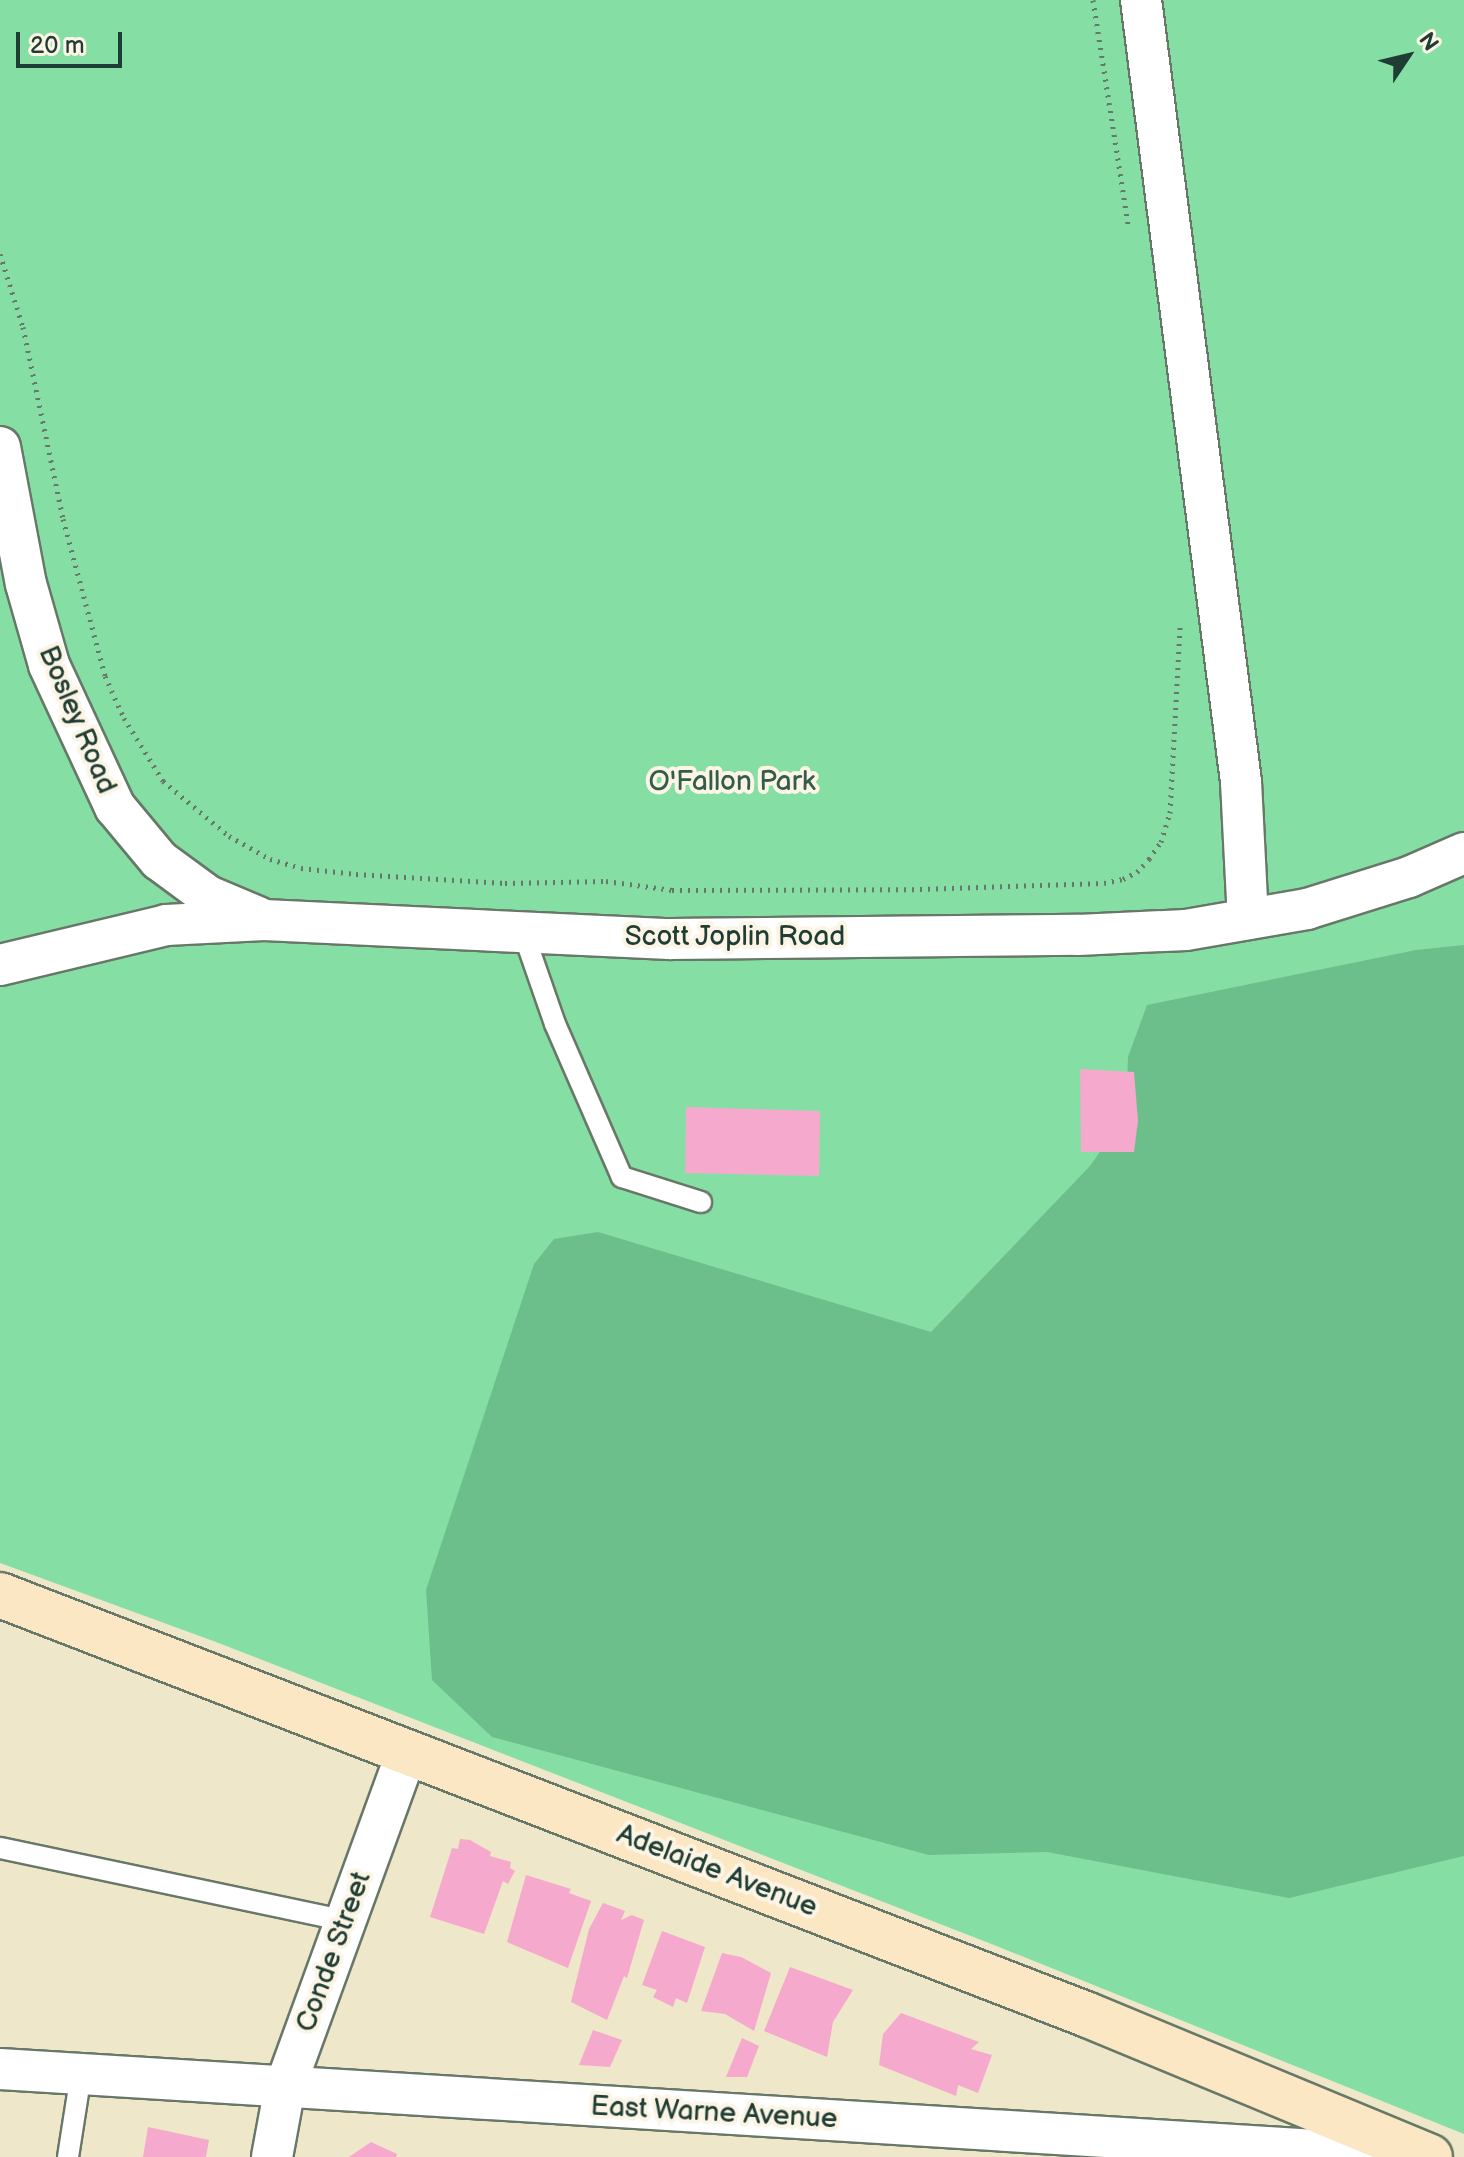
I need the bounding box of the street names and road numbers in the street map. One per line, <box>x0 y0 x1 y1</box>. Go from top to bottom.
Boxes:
street label: Bosley Road <box>30 640 124 800</box>
street label: Scott Joplin Road <box>624 920 846 954</box>
street label: Adelaide Avenue <box>612 1817 822 1925</box>
street label: Conde Street <box>289 1867 379 2037</box>
street label: East Warne Avenue <box>589 2090 839 2136</box>

